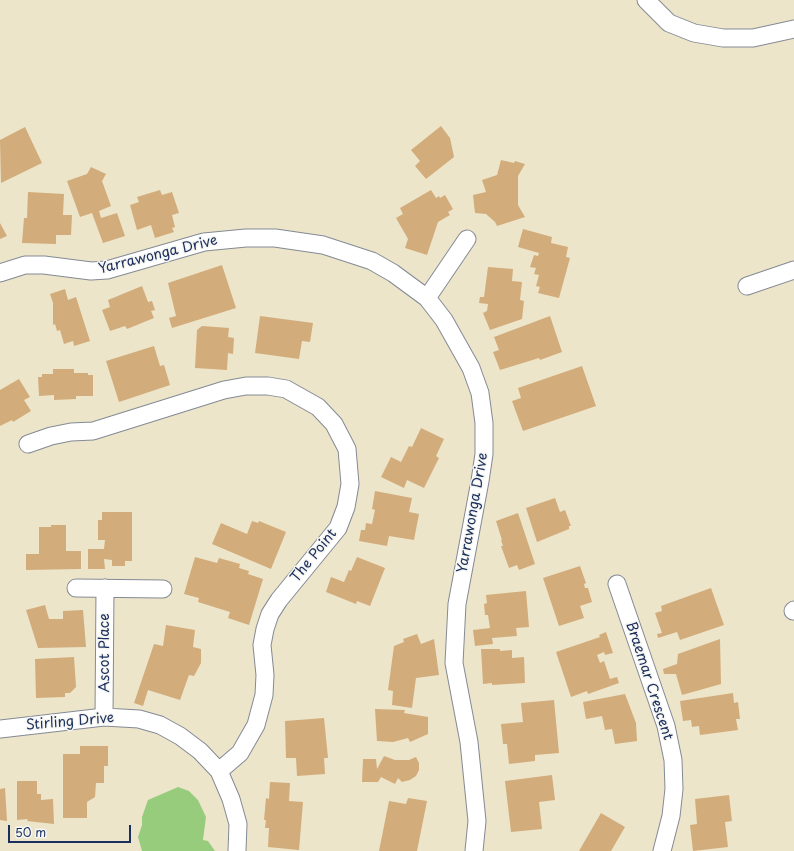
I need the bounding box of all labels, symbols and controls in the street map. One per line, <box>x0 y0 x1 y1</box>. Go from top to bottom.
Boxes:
street label: Yarrawonga Drive <box>97 232 219 278</box>
street label: Yarrawonga Drive <box>454 451 492 575</box>
street label: The Point <box>287 526 341 586</box>
street label: Ascot Place <box>97 613 113 693</box>
street label: Braemar Crescent <box>622 620 676 742</box>
street label: Stirling Drive <box>25 710 115 734</box>
scale bar <box>10 817 133 843</box>
text: 50 m <box>15 823 46 841</box>

